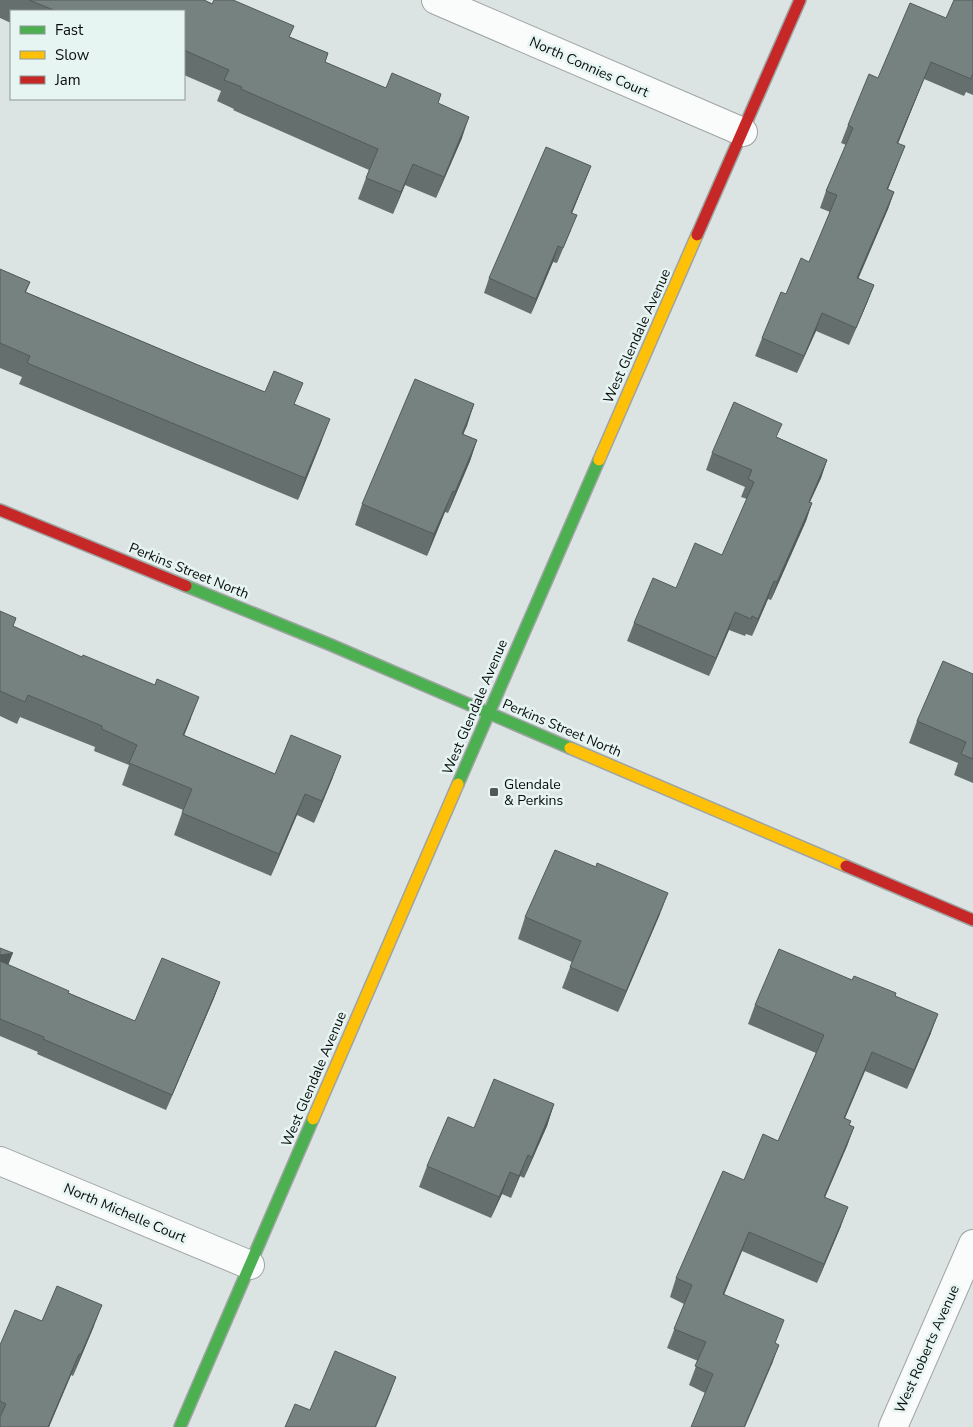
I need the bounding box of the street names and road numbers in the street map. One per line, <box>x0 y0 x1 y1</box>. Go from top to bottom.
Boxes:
street label: North Connies Court <box>526 32 652 102</box>
street label: West Glendale Avenue <box>599 266 675 406</box>
street label: Perkins Street North <box>126 538 252 604</box>
street label: West Glendale Avenue <box>438 636 512 778</box>
street label: Perkins Street North <box>500 694 624 762</box>
street label: West Glendale Avenue <box>277 1008 351 1150</box>
street label: North Michelle Court <box>61 1179 189 1247</box>
street label: West Roberts Avenue <box>890 1282 964 1416</box>

